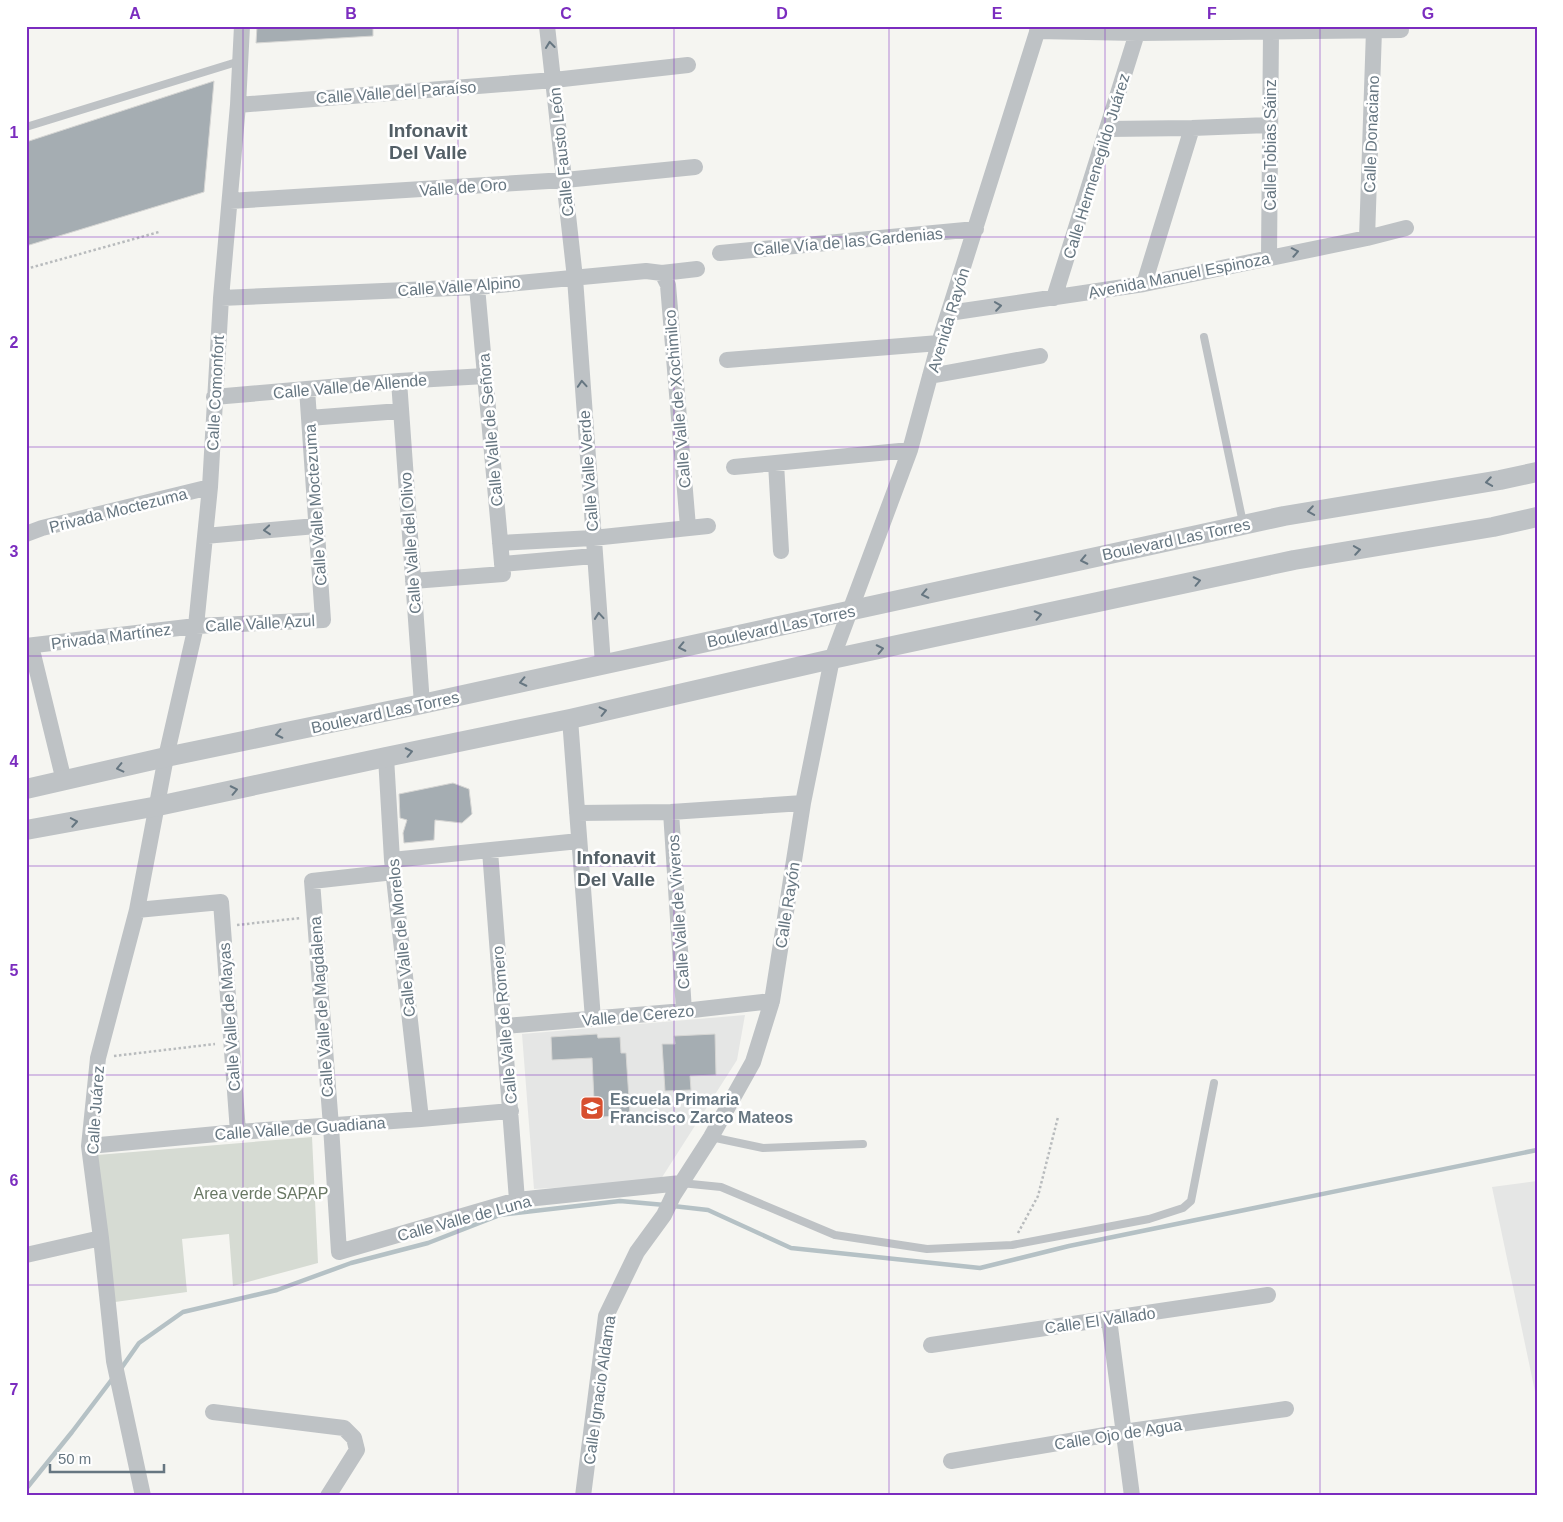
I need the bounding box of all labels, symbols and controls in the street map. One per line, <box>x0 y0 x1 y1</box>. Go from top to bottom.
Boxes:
text: A <box>129 5 141 22</box>
text: B <box>345 5 357 22</box>
text: C <box>560 5 572 22</box>
text: D <box>776 5 788 22</box>
text: E <box>992 5 1003 22</box>
text: F <box>1207 5 1217 22</box>
text: G <box>1422 5 1434 22</box>
one-way arrow <box>545 40 556 48</box>
street label: Calle Hermenegildo Juárez <box>1060 71 1133 261</box>
street label: Calle Donaciano <box>1361 75 1382 193</box>
street label: Calle Valle del Paraíso <box>315 78 477 107</box>
street label: Calle Tobias Sáinz <box>1262 79 1279 211</box>
street label: Calle Fausto León <box>546 86 577 217</box>
district label: Infonavit Del Valle <box>388 120 468 163</box>
text: 1 <box>10 124 19 141</box>
street label: Valle de Oro <box>419 176 507 199</box>
street label: Calle Vía de las Gardenias <box>753 225 944 258</box>
one-way arrow <box>1291 248 1300 258</box>
street label: Avenida Manuel Espinoza <box>1087 250 1271 301</box>
street label: Avenida Rayón <box>925 266 972 374</box>
street label: Calle Valle Alpino <box>397 274 521 299</box>
one-way arrow <box>994 301 1002 312</box>
street label: Calle Valle de Xochimilco <box>661 309 694 489</box>
text: 2 <box>10 334 19 351</box>
street label: Calle Comonfort <box>204 334 227 451</box>
street label: Calle Valle de Señora <box>475 353 506 507</box>
street label: Calle Valle de Allende <box>272 371 428 402</box>
one-way arrow <box>577 380 588 388</box>
street label: Calle Valle Verde <box>576 410 601 532</box>
street label: Calle Valle Moctezuma <box>301 423 330 587</box>
street label: Calle Valle del Olivo <box>397 471 424 614</box>
one-way arrow <box>1485 477 1493 487</box>
street label: Privada Moctezuma <box>47 485 189 536</box>
one-way arrow <box>1307 506 1316 516</box>
street label: Boulevard Las Torres <box>1101 515 1252 563</box>
one-way arrow <box>263 524 271 535</box>
text: 3 <box>10 543 19 560</box>
one-way arrow <box>1352 545 1361 555</box>
one-way arrow <box>1080 554 1088 564</box>
one-way arrow <box>1193 576 1202 587</box>
one-way arrow <box>921 588 930 599</box>
street label: Boulevard Las Torres <box>706 602 857 650</box>
one-way arrow <box>1034 610 1043 621</box>
one-way arrow <box>594 611 605 619</box>
street label: Calle Valle Azul <box>205 612 315 635</box>
street label: Privada Martínez <box>50 621 172 652</box>
one-way arrow <box>677 641 686 652</box>
one-way arrow <box>875 644 884 655</box>
one-way arrow <box>519 676 527 687</box>
street label: Boulevard Las Torres <box>310 688 461 736</box>
one-way arrow <box>598 706 607 717</box>
one-way arrow <box>274 728 283 739</box>
one-way arrow <box>405 747 414 757</box>
text: 4 <box>10 753 19 770</box>
one-way arrow <box>115 762 124 773</box>
one-way arrow <box>229 785 238 795</box>
one-way arrow <box>70 817 79 827</box>
street label: Calle Valle de Viveros <box>665 834 692 990</box>
district label: Infonavit Del Valle <box>576 847 656 890</box>
street label: Calle Valle de Morelos <box>385 858 418 1018</box>
street label: Calle Rayón <box>772 861 803 949</box>
street label: Calle Valle de Magdalena <box>307 916 336 1098</box>
street label: Calle Valle de Mayas <box>216 942 243 1092</box>
street label: Calle Valle de Romero <box>489 945 520 1105</box>
text: 5 <box>10 962 19 979</box>
street label: Valle de Cerezo <box>581 1002 695 1029</box>
street label: Calle Juárez <box>84 1065 107 1155</box>
place label: Escuela Primaria Francisco Zarco Mateos <box>610 1091 793 1126</box>
school or university icon: Escuela Primaria Francisco Zarco Mateos <box>579 1095 605 1121</box>
street label: Calle Valle de Guadiana <box>214 1114 386 1143</box>
text: 6 <box>10 1172 19 1189</box>
park label: Area verde SAPAP <box>194 1185 328 1202</box>
street label: Calle Valle de Luna <box>395 1192 533 1244</box>
street label: Calle El Vallado <box>1044 1304 1157 1337</box>
street label: Calle Ignacio Aldama <box>581 1314 618 1466</box>
text: 7 <box>10 1381 19 1398</box>
street label: Calle Ojo de Agua <box>1053 1416 1183 1453</box>
scale bar <box>50 1442 164 1474</box>
text: 50 m <box>58 1450 91 1467</box>

